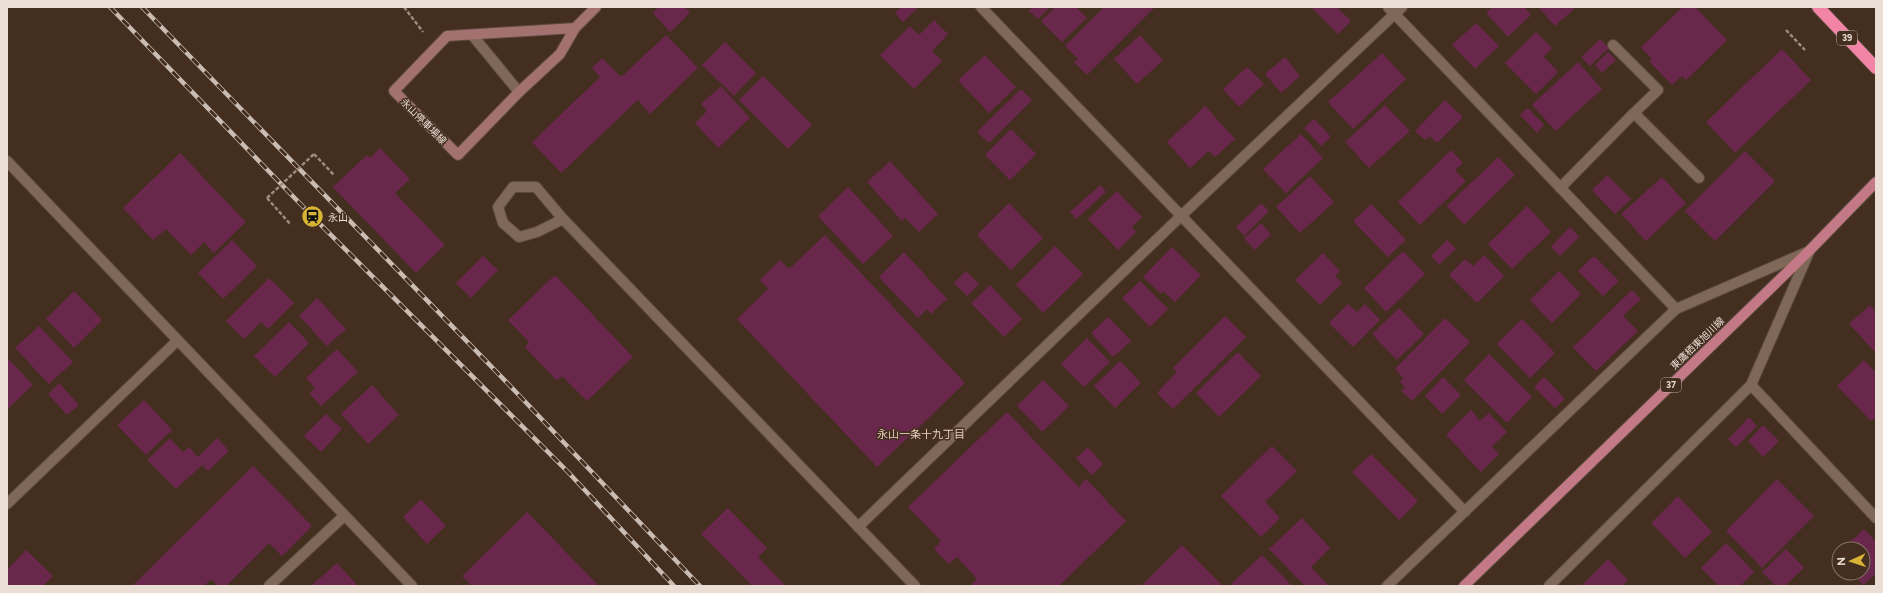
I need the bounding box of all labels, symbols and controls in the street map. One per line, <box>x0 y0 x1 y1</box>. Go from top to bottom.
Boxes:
road number: 39 <box>1837 31 1857 45</box>
street label: 永山停車場線 <box>398 96 449 147</box>
station icon: 永山 <box>300 204 326 230</box>
place label: 永山 <box>328 211 348 224</box>
street label: 東鷹栖東旭川線 <box>1668 314 1727 372</box>
road number: 37 <box>1661 378 1681 392</box>
district label: 永山一条十九丁目 <box>877 428 965 441</box>
north arrow <box>1831 541 1871 581</box>
text: N <box>1835 557 1848 566</box>

